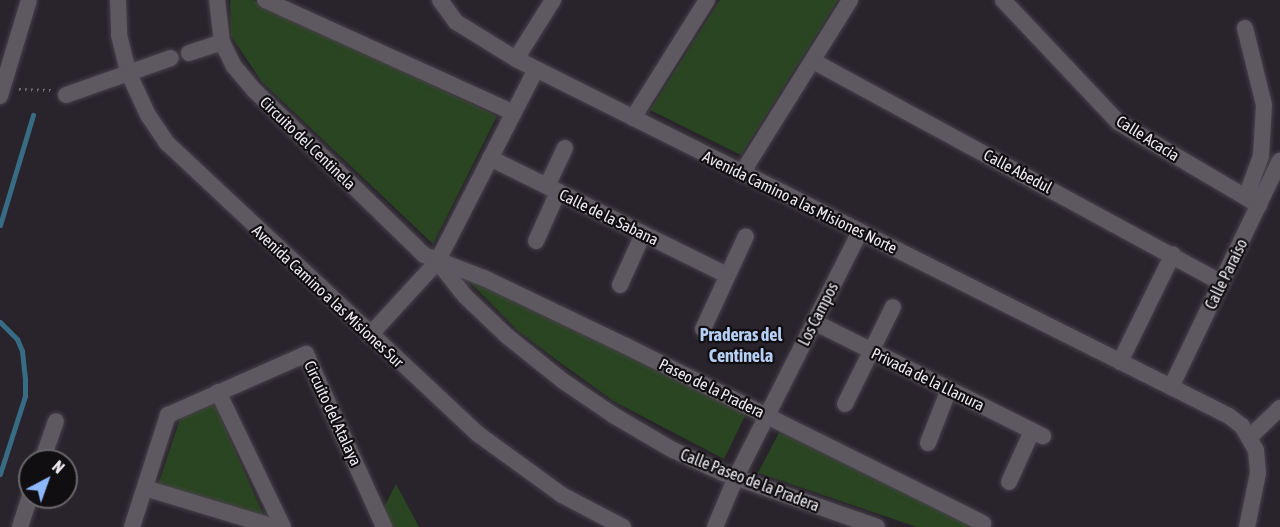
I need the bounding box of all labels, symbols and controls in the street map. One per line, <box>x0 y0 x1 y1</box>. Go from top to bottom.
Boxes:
street label: Circuito del Centinela <box>256 92 360 194</box>
street label: Calle Acacia <box>1113 111 1183 165</box>
street label: Calle Abedul <box>981 145 1055 197</box>
street label: Avenida Camino a las Misiones Norte <box>700 146 900 258</box>
street label: Calle de la Sabana <box>556 185 662 249</box>
street label: Avenida Camino a las Misiones Sur <box>248 221 408 371</box>
street label: Calle Paraíso <box>1201 236 1251 312</box>
street label: Los Campos <box>794 279 842 349</box>
district label: Praderas del Centinela <box>700 325 782 368</box>
street label: Privada de la Llanura <box>868 343 988 415</box>
street label: Paseo de la Pradera <box>656 354 768 422</box>
street label: Circuito del Atalaya <box>300 357 366 469</box>
street label: Calle Paseo de la Pradera <box>678 445 822 515</box>
north arrow <box>18 449 78 509</box>
text: N <box>49 457 68 477</box>

